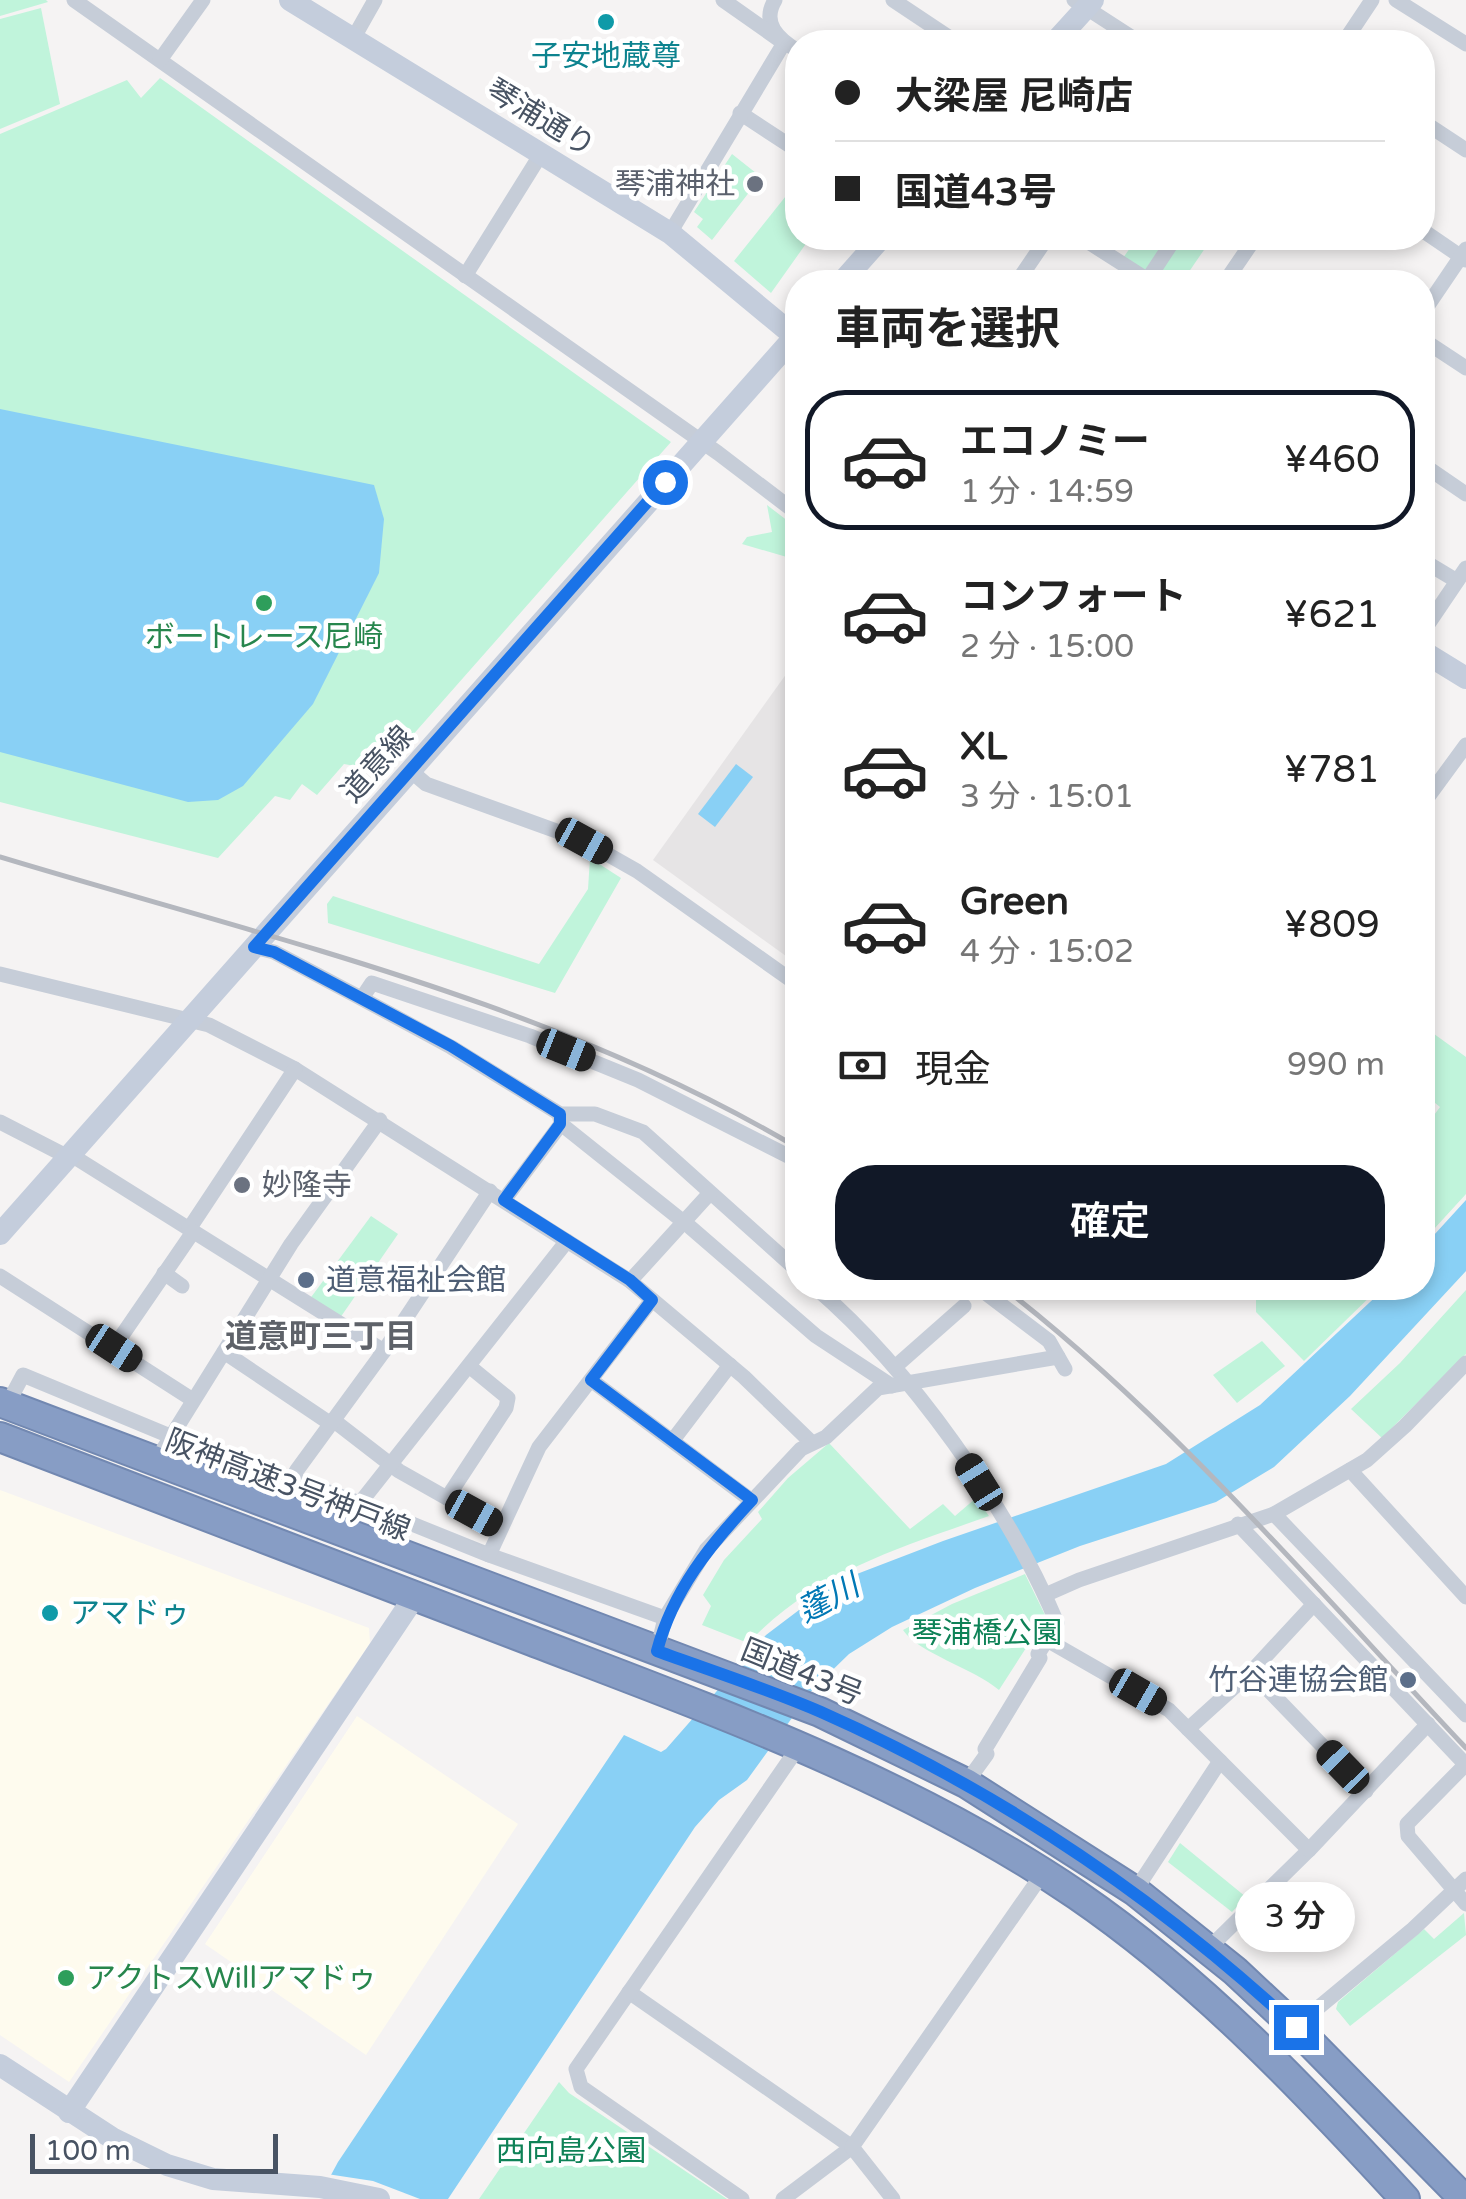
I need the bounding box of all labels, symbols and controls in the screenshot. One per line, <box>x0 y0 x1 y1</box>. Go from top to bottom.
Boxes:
marker: 子安地蔵尊 <box>595 11 617 33</box>
place label: 子安地蔵尊 <box>531 38 681 75</box>
street label: 琴浦通り <box>480 72 602 165</box>
text: 大梁屋 尼崎店 <box>895 74 1133 120</box>
place label: 琴浦神社 <box>615 166 735 203</box>
text: 国道43号 <box>895 170 1057 216</box>
marker: 琴浦神社 <box>744 173 766 195</box>
text: 車両を選択 <box>835 303 1060 357</box>
icon: car <box>840 415 930 505</box>
text: エコノミー <box>960 419 1150 465</box>
text: ¥460 <box>1283 437 1380 483</box>
route start <box>643 460 688 505</box>
text: 1 分 · 14:59 <box>960 473 1134 511</box>
icon: car <box>840 570 930 660</box>
text: コンフォート <box>960 574 1187 620</box>
marker: ボートレース尼崎 <box>253 592 275 614</box>
text: ¥621 <box>1283 592 1380 638</box>
place label: ボートレース尼崎 <box>145 619 383 656</box>
text: 2 分 · 15:00 <box>960 628 1134 666</box>
street label: 道意線 <box>334 719 421 810</box>
text: XL <box>960 724 1007 770</box>
icon: car <box>840 725 930 815</box>
text: ¥781 <box>1283 747 1380 793</box>
text: 3 分 · 15:01 <box>960 778 1134 816</box>
car <box>550 813 618 869</box>
text: Green <box>960 879 1069 925</box>
icon: car <box>840 880 930 970</box>
text: ¥809 <box>1283 902 1380 948</box>
text: 4 分 · 15:02 <box>960 933 1134 971</box>
car <box>533 1025 599 1075</box>
icon: cash <box>835 1038 890 1093</box>
text: 990 m <box>1287 1046 1385 1084</box>
text: 現金 <box>915 1047 991 1093</box>
button: 確定 <box>835 1165 1385 1280</box>
place label: 妙隆寺 <box>262 1167 352 1204</box>
marker: 妙隆寺 <box>231 1174 253 1196</box>
place label: 道意福祉会館 <box>326 1262 506 1299</box>
marker: 道意福祉会館 <box>295 1269 317 1291</box>
district label: 道意町三丁目 <box>225 1318 417 1356</box>
car <box>81 1319 147 1377</box>
street label: 阪神高速3号神戸線 <box>160 1422 415 1549</box>
car <box>950 1449 1008 1515</box>
car <box>440 1485 508 1541</box>
water label: 蓬川 <box>791 1566 868 1631</box>
place label: アマドゥ <box>70 1595 190 1632</box>
marker: アマドゥ <box>39 1602 61 1624</box>
park label: 琴浦橋公園 <box>912 1615 1062 1652</box>
street label: 国道43号 <box>736 1631 868 1714</box>
place label: 竹谷連協会館 <box>1208 1662 1388 1699</box>
car <box>1105 1664 1171 1720</box>
marker: 竹谷連協会館 <box>1397 1669 1419 1691</box>
car <box>1311 1735 1375 1799</box>
callout: 3 分 <box>1236 1882 1356 1952</box>
text: 3 分 <box>1265 1898 1325 1936</box>
place label: アクトスWillアマドゥ <box>86 1960 377 1997</box>
marker: アクトスWillアマドゥ <box>55 1967 77 1989</box>
route end <box>1274 2005 1319 2050</box>
scale bar <box>30 2129 278 2174</box>
park label: 西向島公園 <box>496 2133 646 2170</box>
text: 100 m <box>45 2134 131 2168</box>

